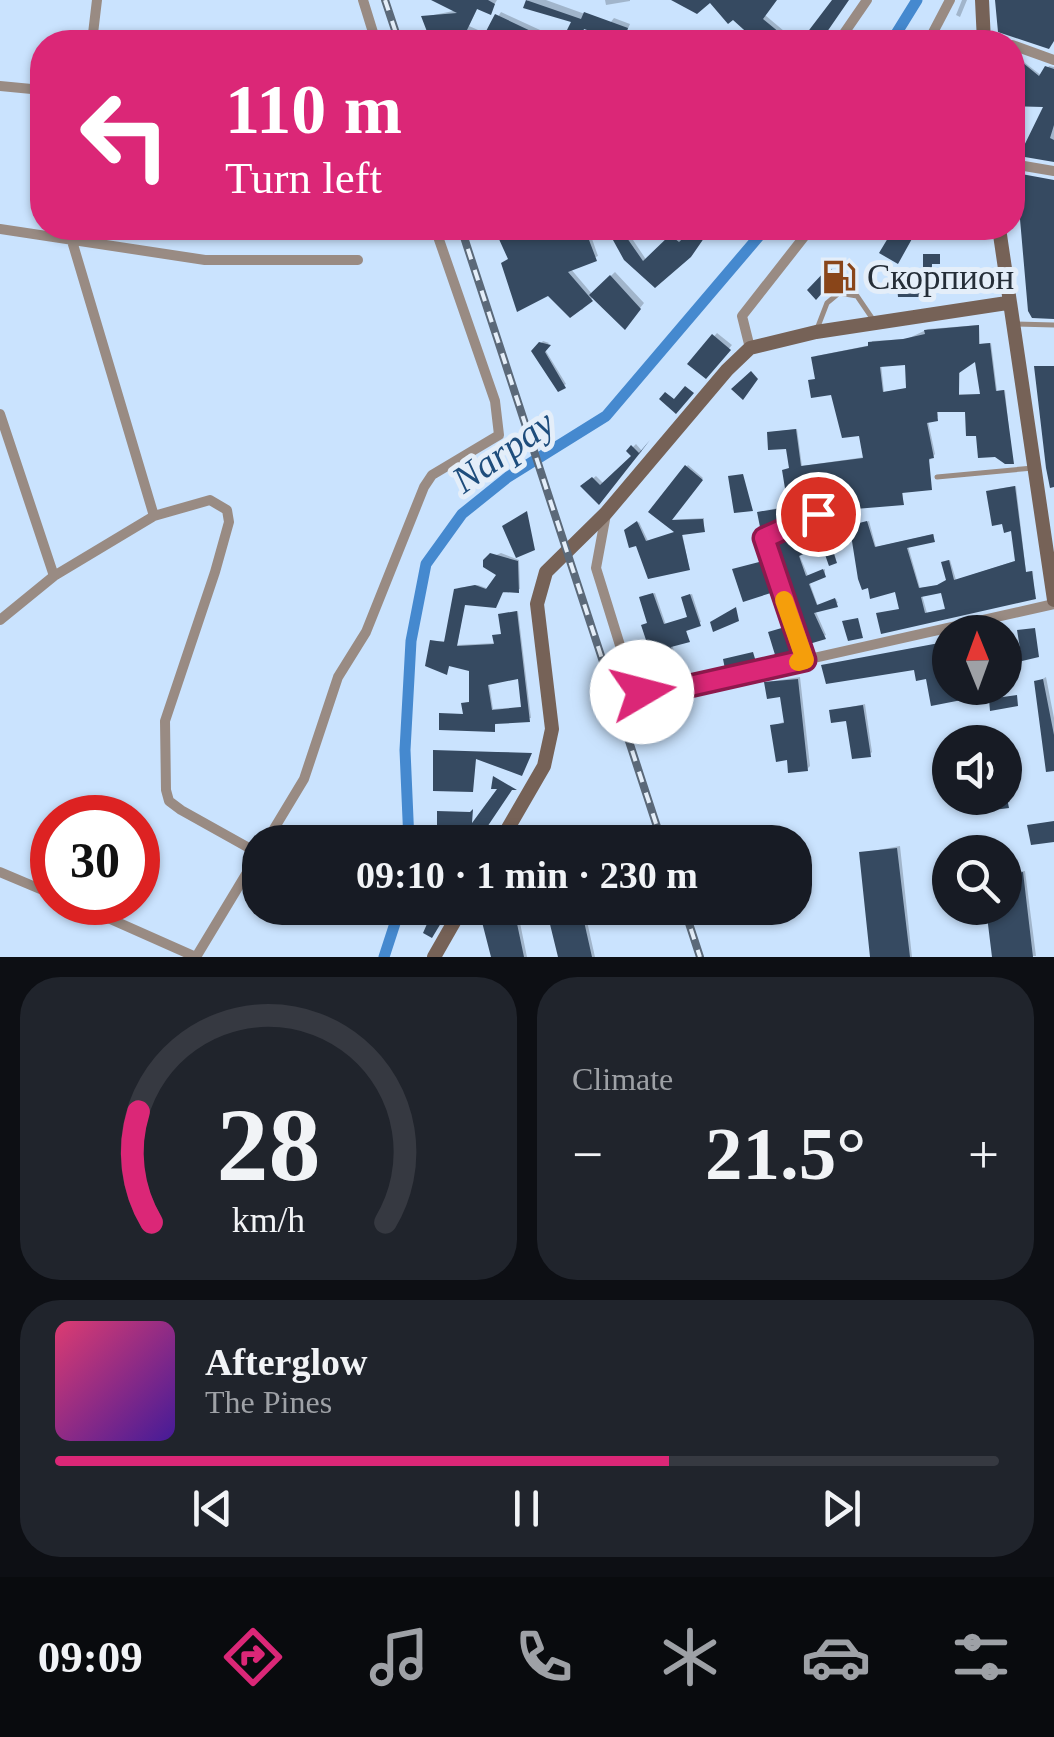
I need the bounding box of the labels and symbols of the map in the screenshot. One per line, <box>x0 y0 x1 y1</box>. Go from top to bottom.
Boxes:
fuel station icon: Скорпион <box>820 258 858 296</box>
place label: Скорпион <box>867 258 1014 297</box>
water label: Narpay <box>443 401 562 501</box>
pin <box>776 472 861 557</box>
north arrow <box>932 615 1022 705</box>
position arrow <box>590 640 694 744</box>
speed limit sign: 30 <box>30 795 160 925</box>

